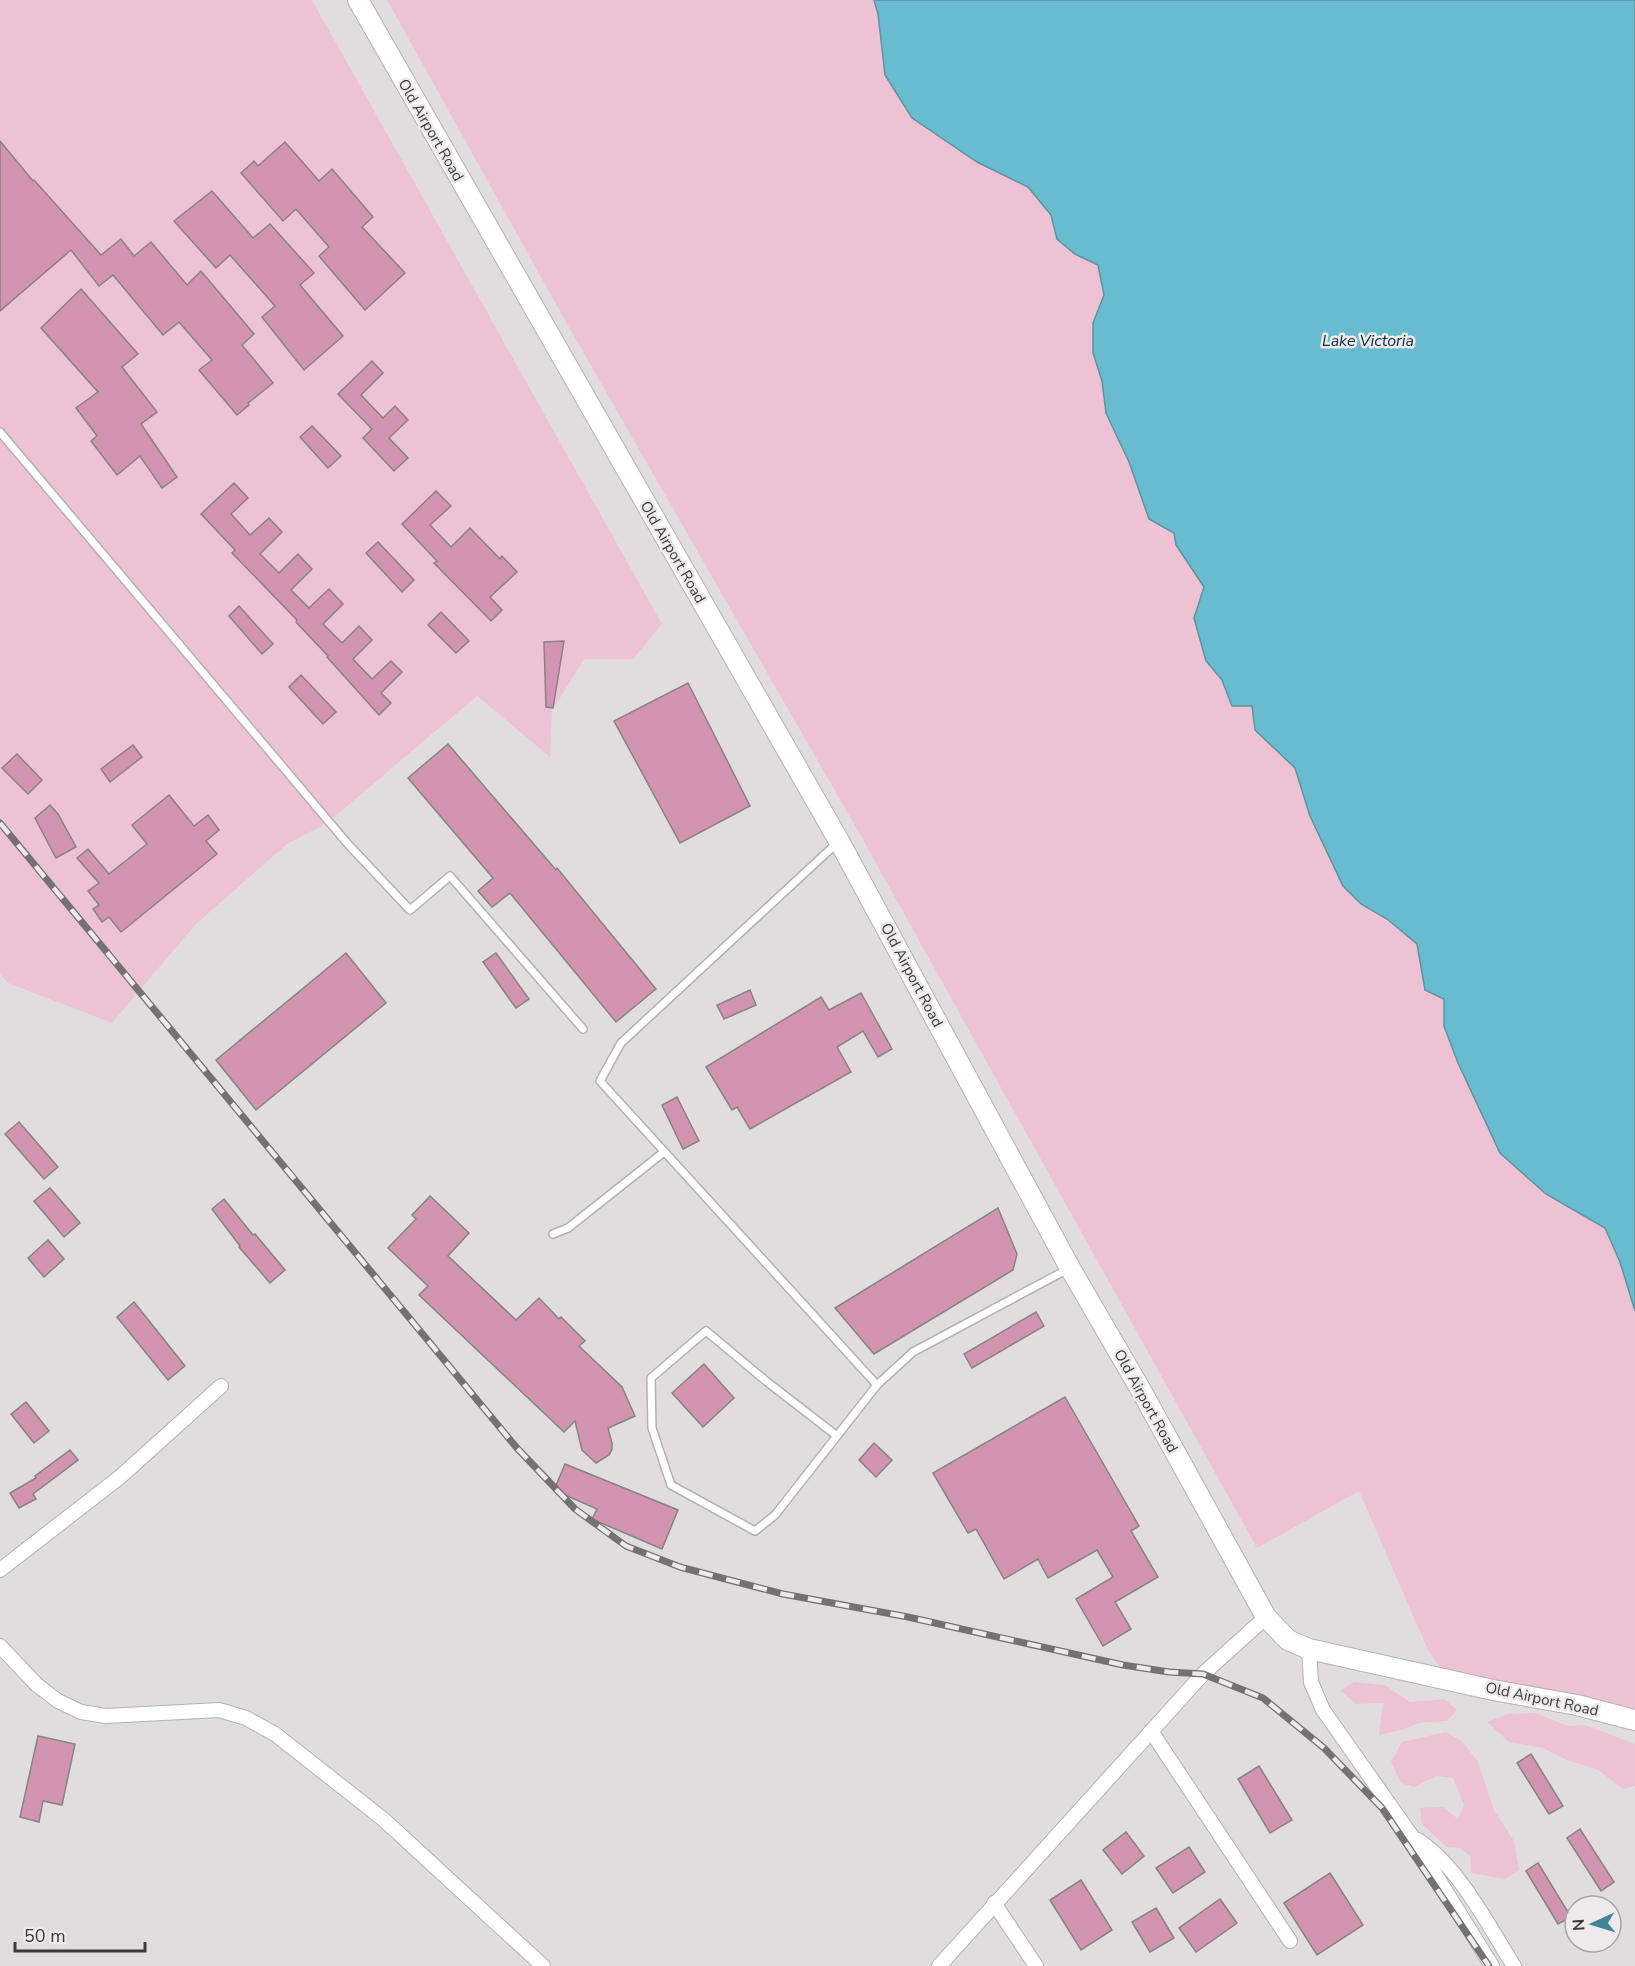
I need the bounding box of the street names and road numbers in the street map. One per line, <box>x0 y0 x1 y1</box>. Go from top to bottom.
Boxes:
street label: Old Airport Road <box>394 75 468 185</box>
street label: Old Airport Road <box>636 497 710 607</box>
street label: Old Airport Road <box>876 919 948 1031</box>
street label: Old Airport Road <box>1109 1346 1183 1456</box>
street label: Old Airport Road <box>1484 1677 1600 1721</box>

